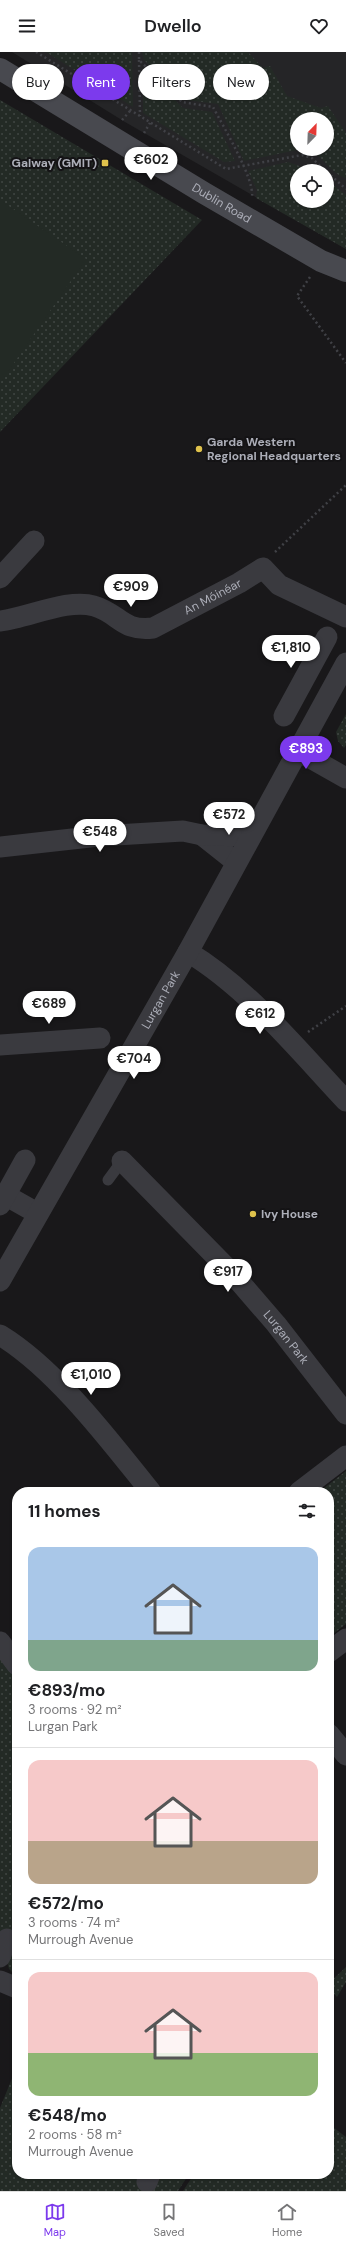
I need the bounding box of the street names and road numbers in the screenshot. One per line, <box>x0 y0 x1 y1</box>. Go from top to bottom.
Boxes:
street label: Dublin Road <box>189 179 254 227</box>
street label: An Móinéar <box>181 575 245 618</box>
street label: Lurgan Park <box>138 968 184 1032</box>
street label: Lurgan Park <box>260 1307 312 1368</box>

